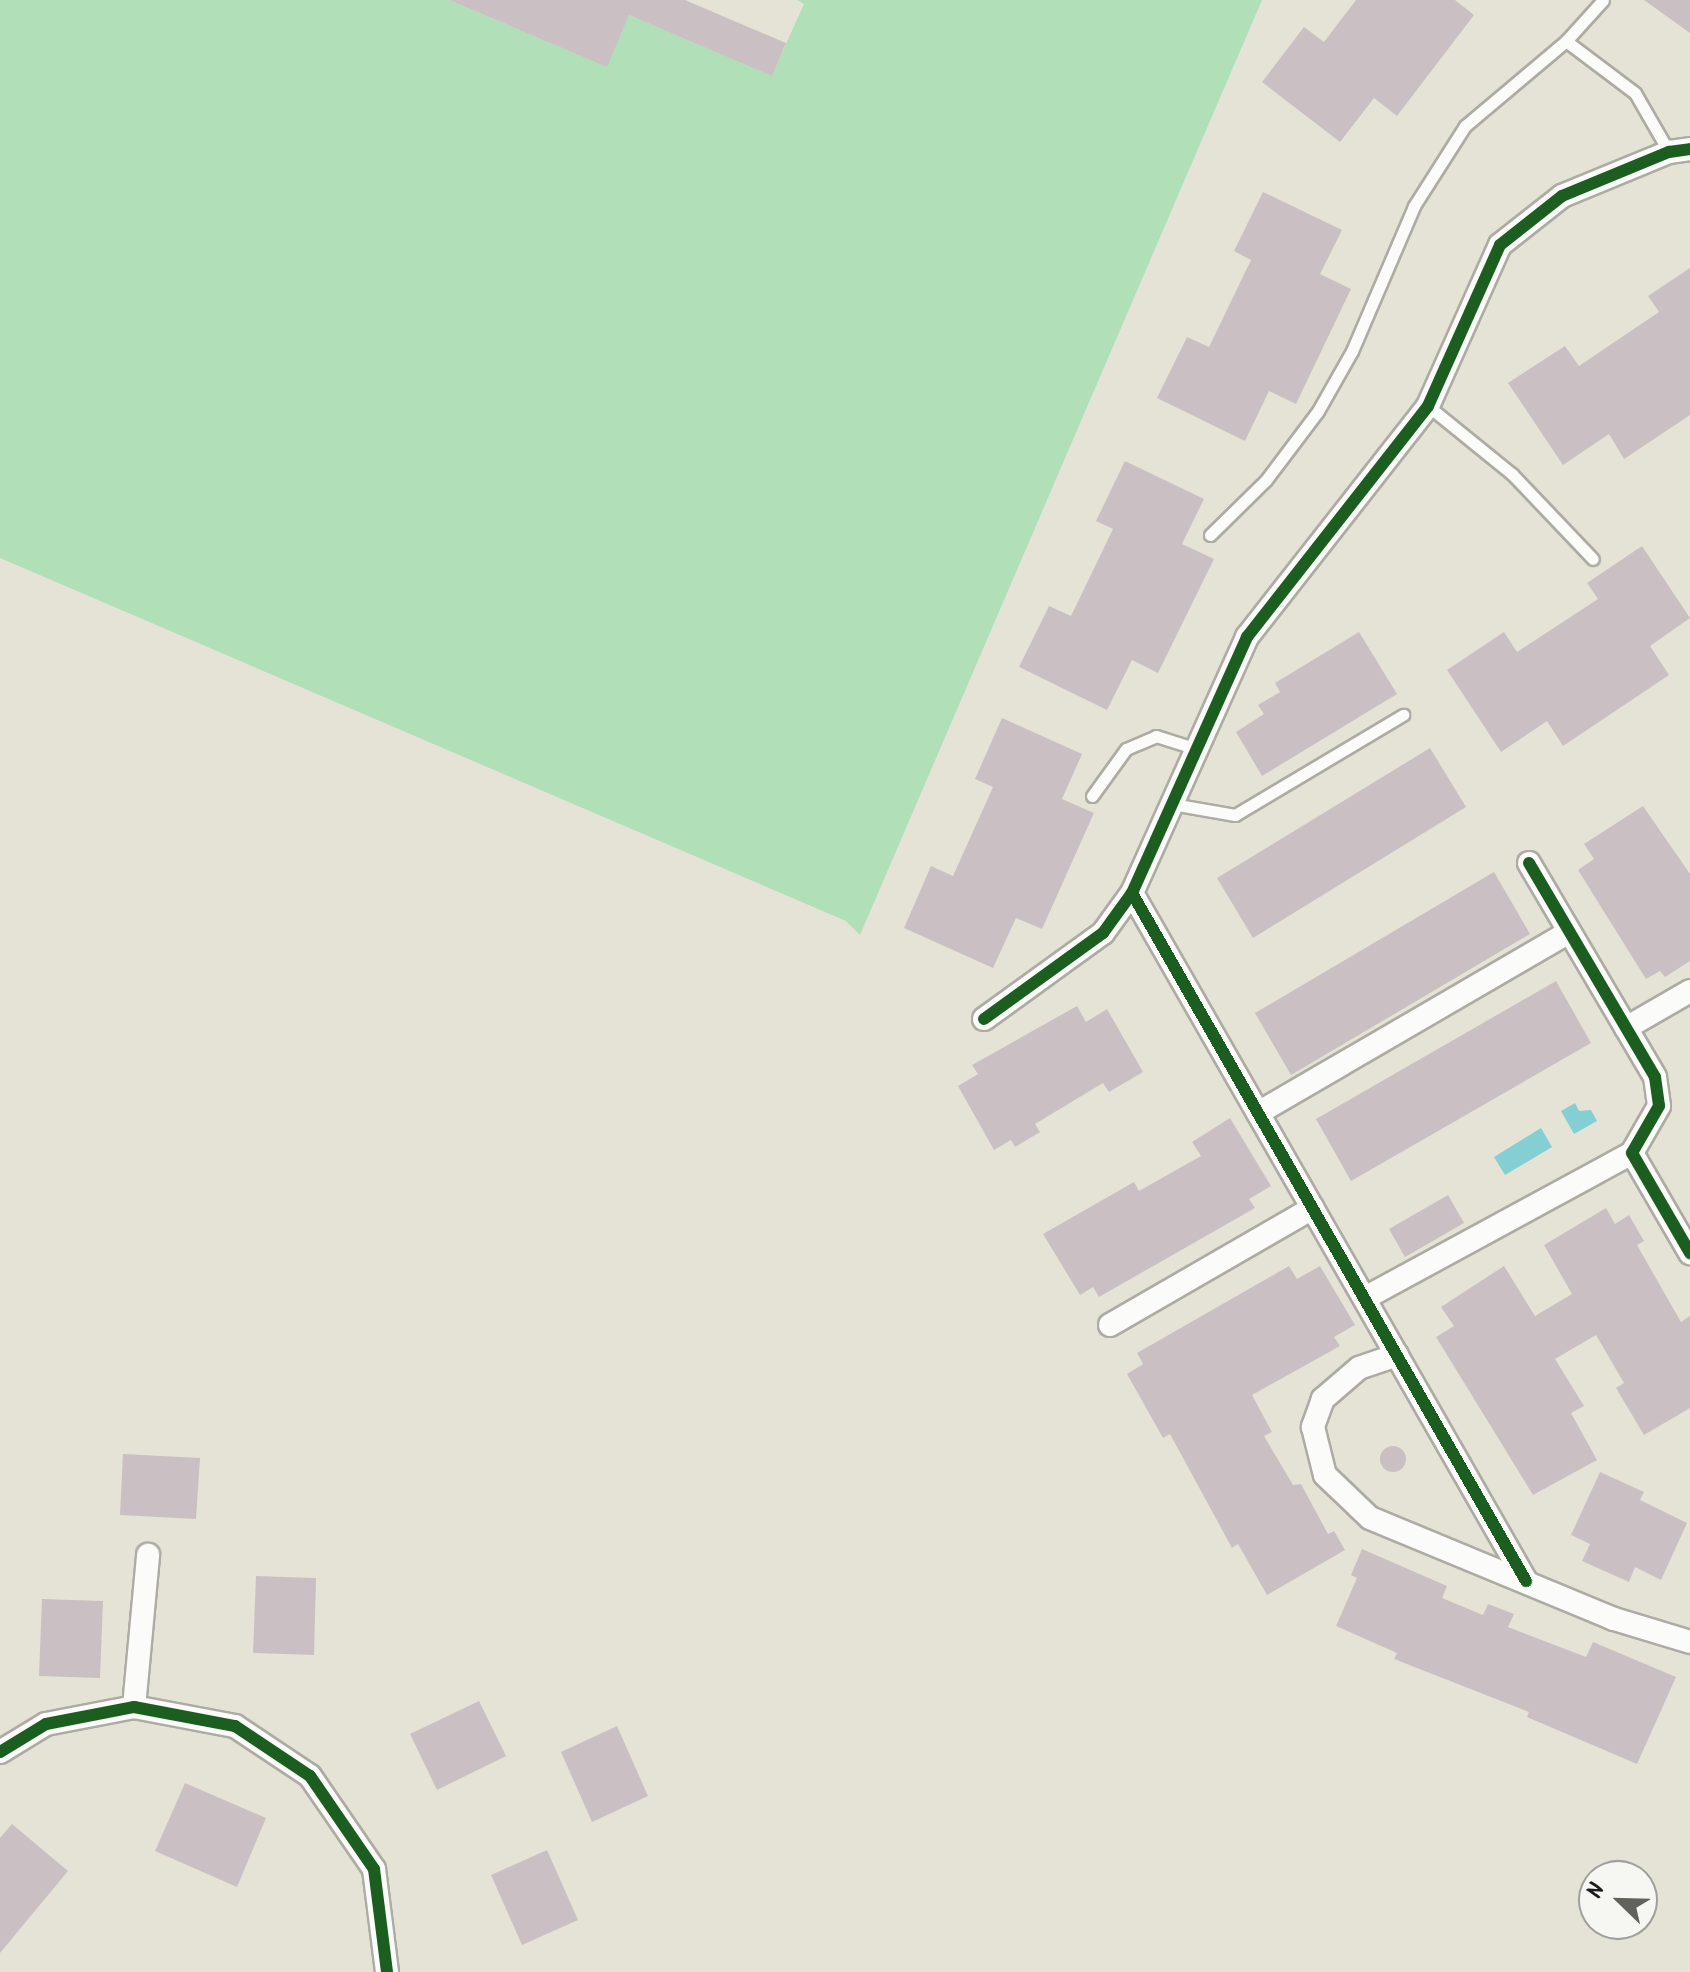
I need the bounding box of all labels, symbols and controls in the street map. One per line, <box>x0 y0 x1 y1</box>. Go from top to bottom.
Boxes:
north arrow <box>1578 1860 1658 1940</box>
text: N <box>1578 1878 1616 1904</box>

